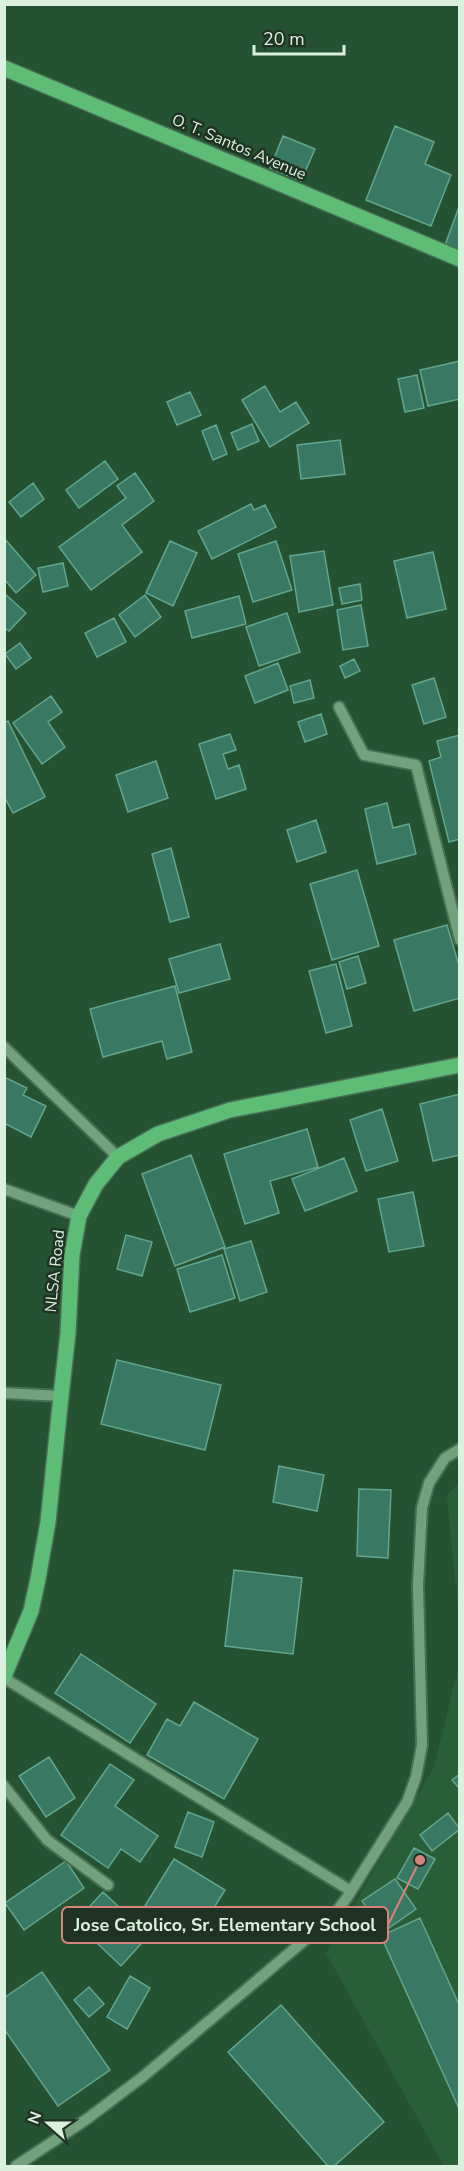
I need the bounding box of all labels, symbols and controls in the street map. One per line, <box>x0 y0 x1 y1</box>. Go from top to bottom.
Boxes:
scale bar <box>254 18 344 56</box>
text: 20 m <box>263 27 305 51</box>
street label: O. T. Santos Avenue <box>168 109 310 185</box>
street label: NLSA Road <box>40 1229 70 1313</box>
callout: Jose Catolico, Sr. Elementary School <box>62 1907 388 1943</box>
text: Jose Catolico, Sr. Elementary School <box>73 1913 376 1937</box>
north arrow <box>18 2093 78 2153</box>
text: N <box>23 2108 47 2128</box>

